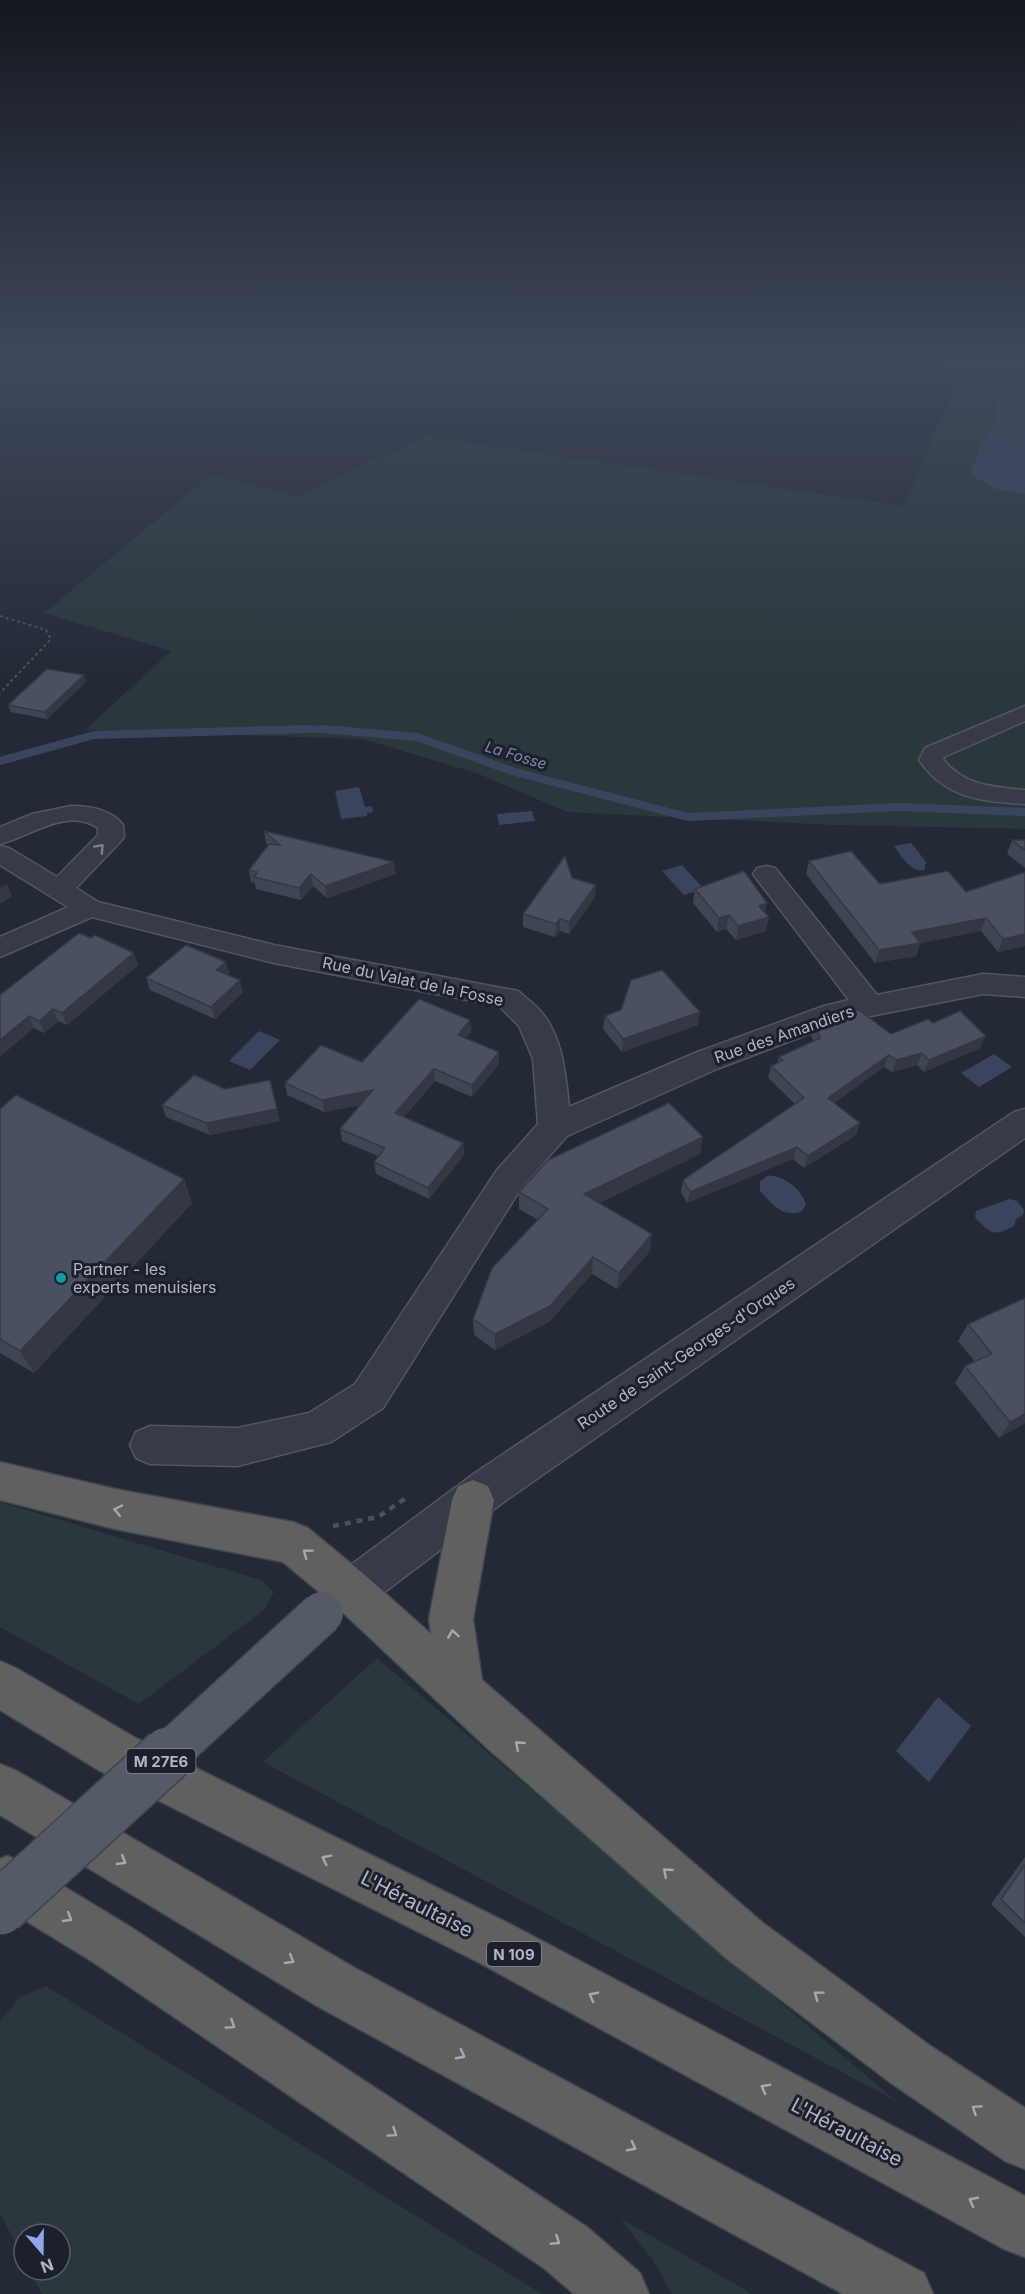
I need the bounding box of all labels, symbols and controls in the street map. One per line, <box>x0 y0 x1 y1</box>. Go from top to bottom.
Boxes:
water label: La Fosse <box>483 737 549 773</box>
one-way arrow <box>93 845 104 855</box>
street label: Rue du Valat de la Fosse <box>321 952 505 1010</box>
street label: Rue des Amandiers <box>711 1001 857 1067</box>
place label: Partner - les experts menuisiers <box>73 1259 216 1297</box>
marker: Partner - les experts menuisiers <box>54 1271 68 1285</box>
street label: Route de Saint-Georges-d'Orques <box>574 1273 798 1433</box>
one-way arrow <box>114 1504 124 1517</box>
one-way arrow <box>303 1549 314 1560</box>
one-way arrow <box>447 1630 460 1639</box>
one-way arrow <box>515 1741 526 1752</box>
road number: M 27E6 <box>126 1749 195 1773</box>
one-way arrow <box>116 1854 126 1865</box>
one-way arrow <box>322 1854 333 1866</box>
street label: L'Héraultaise <box>357 1865 477 1943</box>
one-way arrow <box>663 1868 673 1879</box>
one-way arrow <box>62 1911 72 1922</box>
road number: N 109 <box>487 1942 541 1966</box>
one-way arrow <box>284 1953 294 1964</box>
one-way arrow <box>813 1991 824 2002</box>
one-way arrow <box>588 1992 599 2003</box>
one-way arrow <box>225 2017 236 2028</box>
one-way arrow <box>454 2048 465 2059</box>
one-way arrow <box>760 2084 771 2095</box>
street label: L'Héraultaise <box>787 2093 907 2171</box>
one-way arrow <box>972 2105 983 2116</box>
one-way arrow <box>387 2126 398 2137</box>
one-way arrow <box>626 2140 636 2151</box>
one-way arrow <box>969 2196 980 2208</box>
north arrow <box>12 2222 72 2282</box>
one-way arrow <box>549 2234 560 2245</box>
text: N <box>38 2255 56 2278</box>

